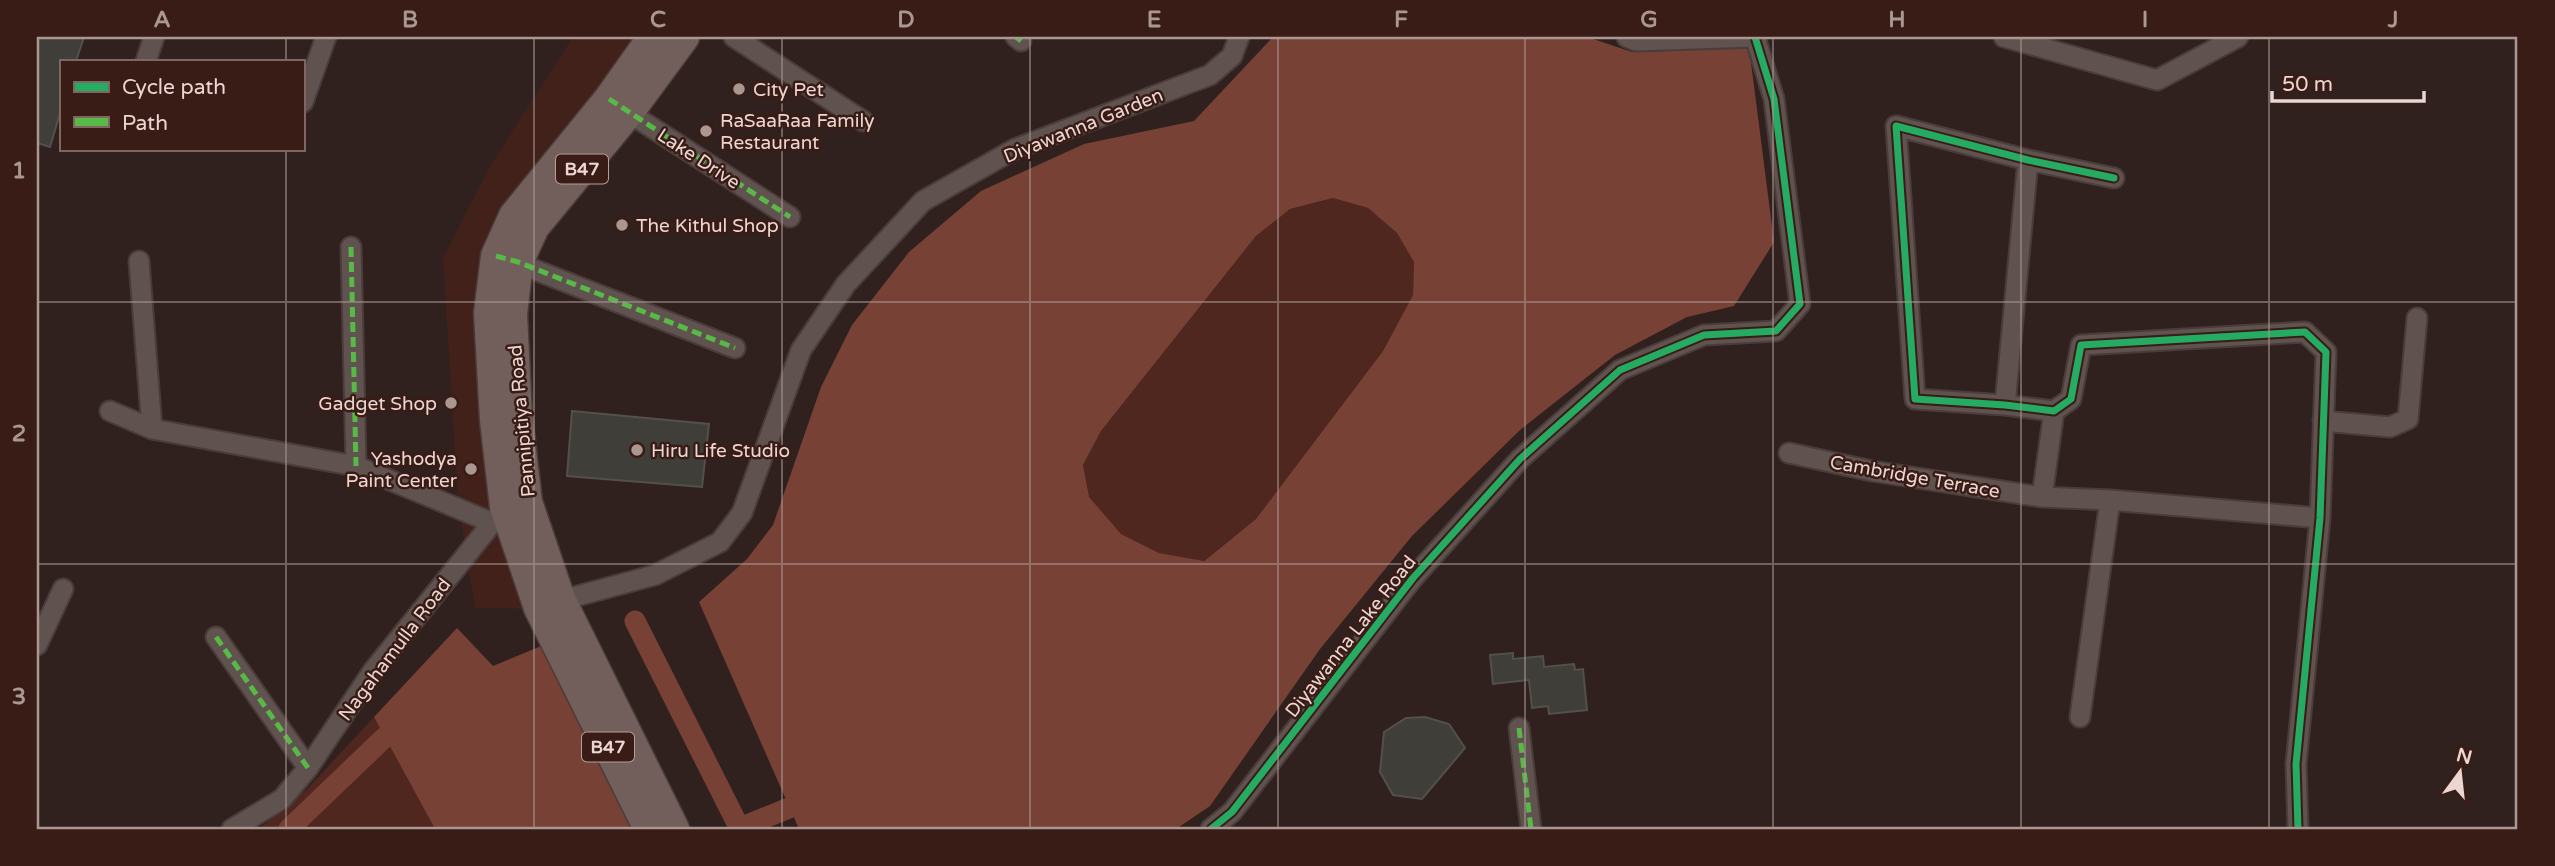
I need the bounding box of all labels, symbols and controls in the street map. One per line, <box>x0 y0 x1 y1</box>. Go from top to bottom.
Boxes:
text: A <box>153 6 171 34</box>
text: B <box>402 6 418 34</box>
text: C <box>650 6 666 34</box>
text: D <box>897 6 915 34</box>
text: E <box>1147 6 1161 34</box>
text: F <box>1394 6 1408 34</box>
text: G <box>1640 6 1658 34</box>
text: H <box>1888 6 1906 34</box>
text: I <box>2142 6 2148 34</box>
text: J <box>2387 6 2398 34</box>
legend <box>60 60 304 150</box>
scale bar <box>2272 60 2424 104</box>
text: 50 m <box>2282 72 2333 97</box>
text: Cycle path <box>122 75 226 100</box>
place label: City Pet <box>753 79 824 101</box>
marker: City Pet <box>731 81 747 97</box>
street label: Diyawanna Garden <box>1000 84 1166 168</box>
place label: RaSaaRaa Family Restaurant <box>720 110 874 154</box>
text: Path <box>122 111 168 136</box>
marker: RaSaaRaa Family Restaurant <box>698 123 714 139</box>
street label: Lake Drive <box>653 124 744 194</box>
road number: B47 <box>556 154 608 184</box>
text: 1 <box>12 157 26 185</box>
place label: The Kithul Shop <box>636 215 779 237</box>
marker: The Kithul Shop <box>614 217 630 233</box>
street label: Pannipitiya Road <box>504 344 540 498</box>
place label: Gadget Shop <box>318 393 437 415</box>
marker: Gadget Shop <box>443 395 459 411</box>
text: 2 <box>12 420 26 448</box>
place label: Hiru Life Studio <box>651 440 790 462</box>
marker: Hiru Life Studio <box>629 442 645 458</box>
place label: Yashodya Paint Center <box>346 448 458 492</box>
street label: Cambridge Terrace <box>1828 451 2001 503</box>
marker: Yashodya Paint Center <box>463 461 479 477</box>
street label: Diyawanna Lake Road <box>1281 551 1421 722</box>
street label: Nagahamulla Road <box>334 574 456 725</box>
text: 3 <box>12 683 26 711</box>
road number: B47 <box>582 732 634 762</box>
north arrow <box>2426 736 2496 806</box>
text: N <box>2454 744 2474 769</box>

